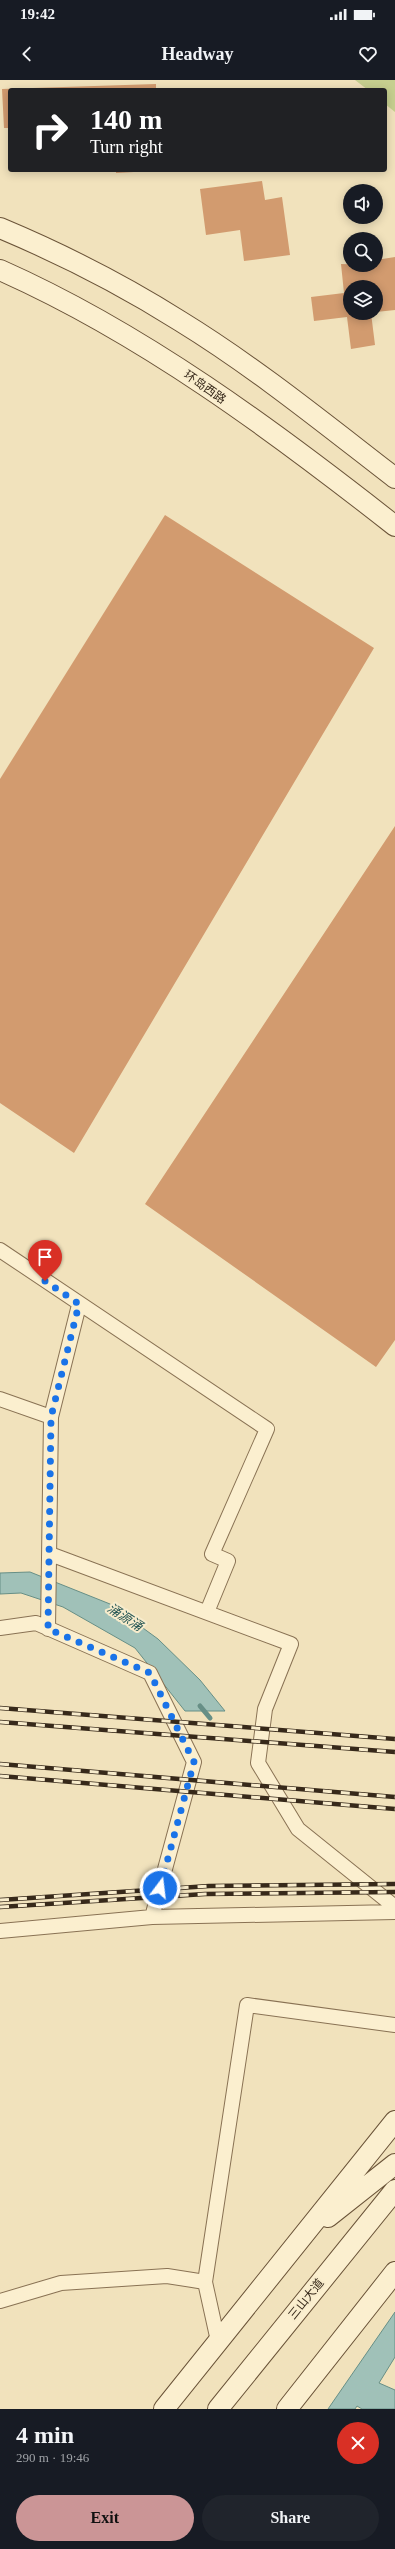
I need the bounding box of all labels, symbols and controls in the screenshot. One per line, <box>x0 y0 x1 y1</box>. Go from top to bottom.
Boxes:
text: 19:42 <box>20 6 55 22</box>
icon: back <box>16 43 38 65</box>
icon: heart <box>357 43 379 65</box>
text: Headway <box>162 44 234 64</box>
icon: right <box>24 104 76 156</box>
text: 140 m <box>90 104 162 135</box>
text: Turn right <box>90 137 163 157</box>
map controls <box>343 184 383 320</box>
button: sound <box>343 184 383 224</box>
button: search <box>343 232 383 272</box>
button: layers <box>343 280 383 320</box>
street label: 环岛西路 <box>181 367 229 407</box>
pin <box>28 1240 62 1281</box>
icon: arrive <box>34 1246 56 1268</box>
water label: 涌源涌 <box>105 1600 147 1635</box>
position arrow <box>139 1867 181 1909</box>
street label: 三山大道 <box>285 2276 327 2322</box>
text: 4 min <box>16 2422 74 2448</box>
button: close <box>337 2422 379 2464</box>
text: 290 m · 19:46 <box>16 2450 89 2465</box>
button: Exit <box>16 2495 194 2541</box>
button: Share <box>202 2495 379 2541</box>

